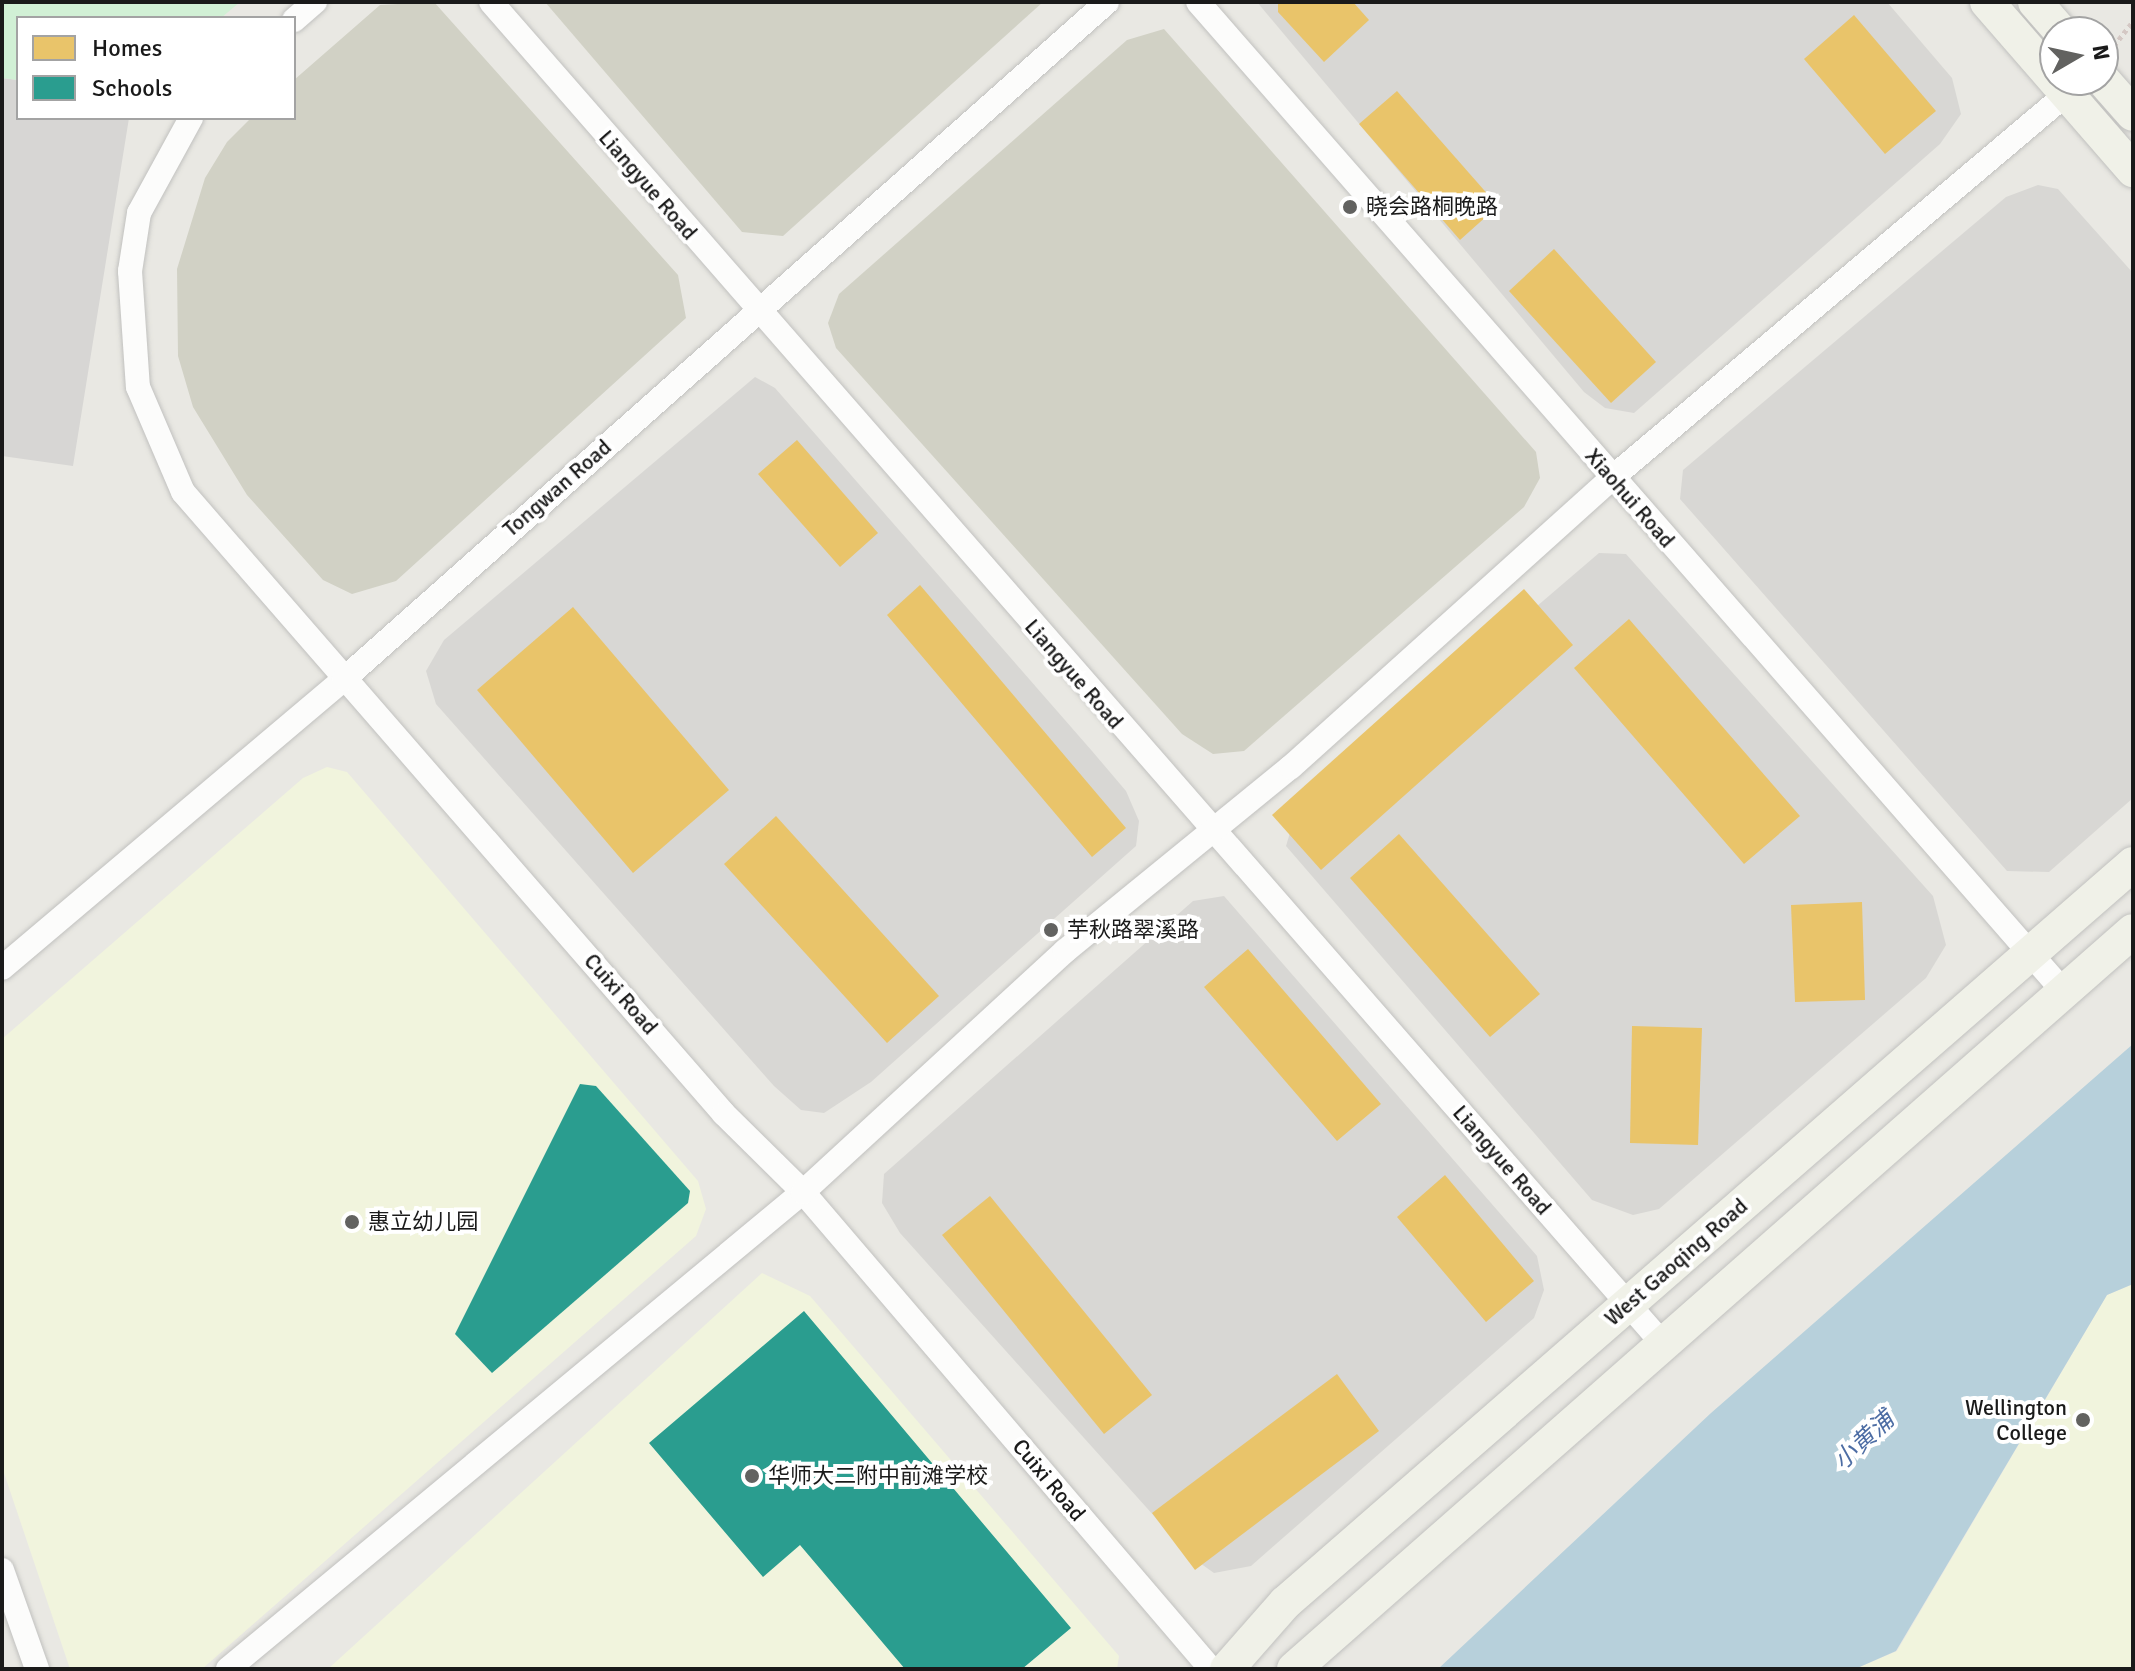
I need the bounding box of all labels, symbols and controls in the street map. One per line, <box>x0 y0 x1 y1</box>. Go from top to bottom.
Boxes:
legend <box>16 16 296 120</box>
north arrow <box>2039 16 2119 96</box>
text: Homes <box>92 33 162 63</box>
text: N <box>2087 43 2116 62</box>
text: Schools <box>92 73 172 103</box>
street label: Liangyue Road <box>593 125 703 245</box>
place label: 晓会路桐晚路 <box>1366 194 1498 220</box>
marker: 晓会路桐晚路 <box>1341 198 1359 216</box>
street label: Tongwan Road <box>497 434 617 542</box>
street label: Xiaohui Road <box>1580 443 1680 553</box>
street label: Liangyue Road <box>1019 614 1129 734</box>
place label: 芋秋路翠溪路 <box>1067 917 1199 943</box>
marker: 芋秋路翠溪路 <box>1042 921 1060 939</box>
street label: Cuixi Road <box>579 948 663 1040</box>
street label: Liangyue Road <box>1447 1100 1557 1220</box>
street label: West Gaoqing Road <box>1599 1193 1753 1331</box>
place label: 惠立幼儿园 <box>368 1209 478 1235</box>
marker: 惠立幼儿园 <box>343 1213 361 1231</box>
place label: Wellington College <box>1965 1394 2067 1446</box>
water label: 小黄浦 <box>1828 1406 1900 1476</box>
marker: Wellington College <box>2074 1411 2092 1429</box>
street label: Cuixi Road <box>1007 1434 1091 1526</box>
place label: 华师大二附中前滩学校 <box>768 1463 988 1489</box>
marker: 华师大二附中前滩学校 <box>743 1467 761 1485</box>

